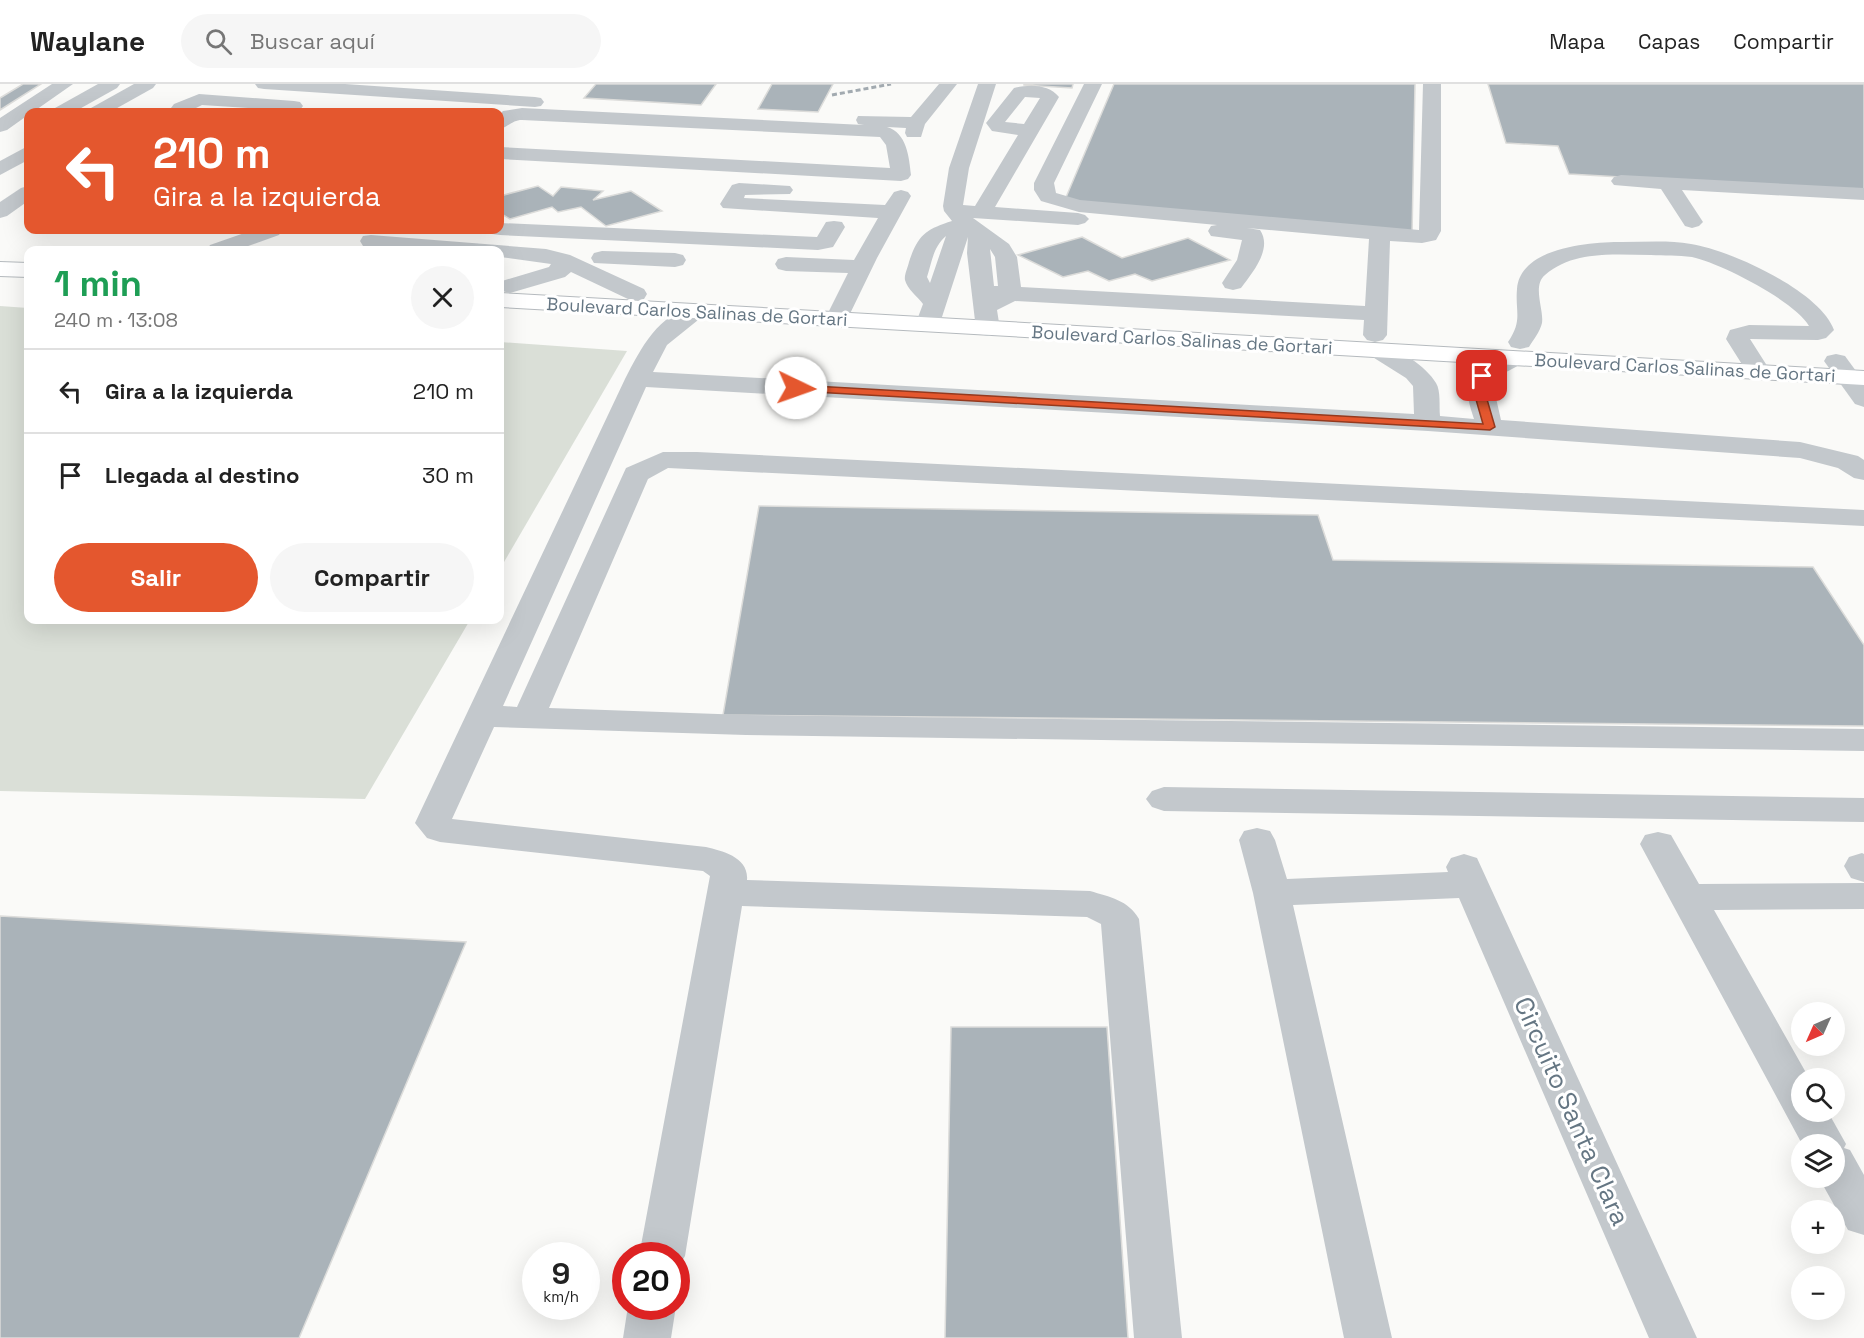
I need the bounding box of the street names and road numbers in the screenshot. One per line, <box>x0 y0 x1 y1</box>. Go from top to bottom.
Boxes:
street label: Boulevard Carlos Salinas de Gortari <box>546 292 848 331</box>
street label: Boulevard Carlos Salinas de Gortari <box>1031 320 1333 359</box>
street label: Boulevard Carlos Salinas de Gortari <box>1534 348 1836 387</box>
street label: Circuito Santa Clara <box>1506 991 1638 1231</box>

